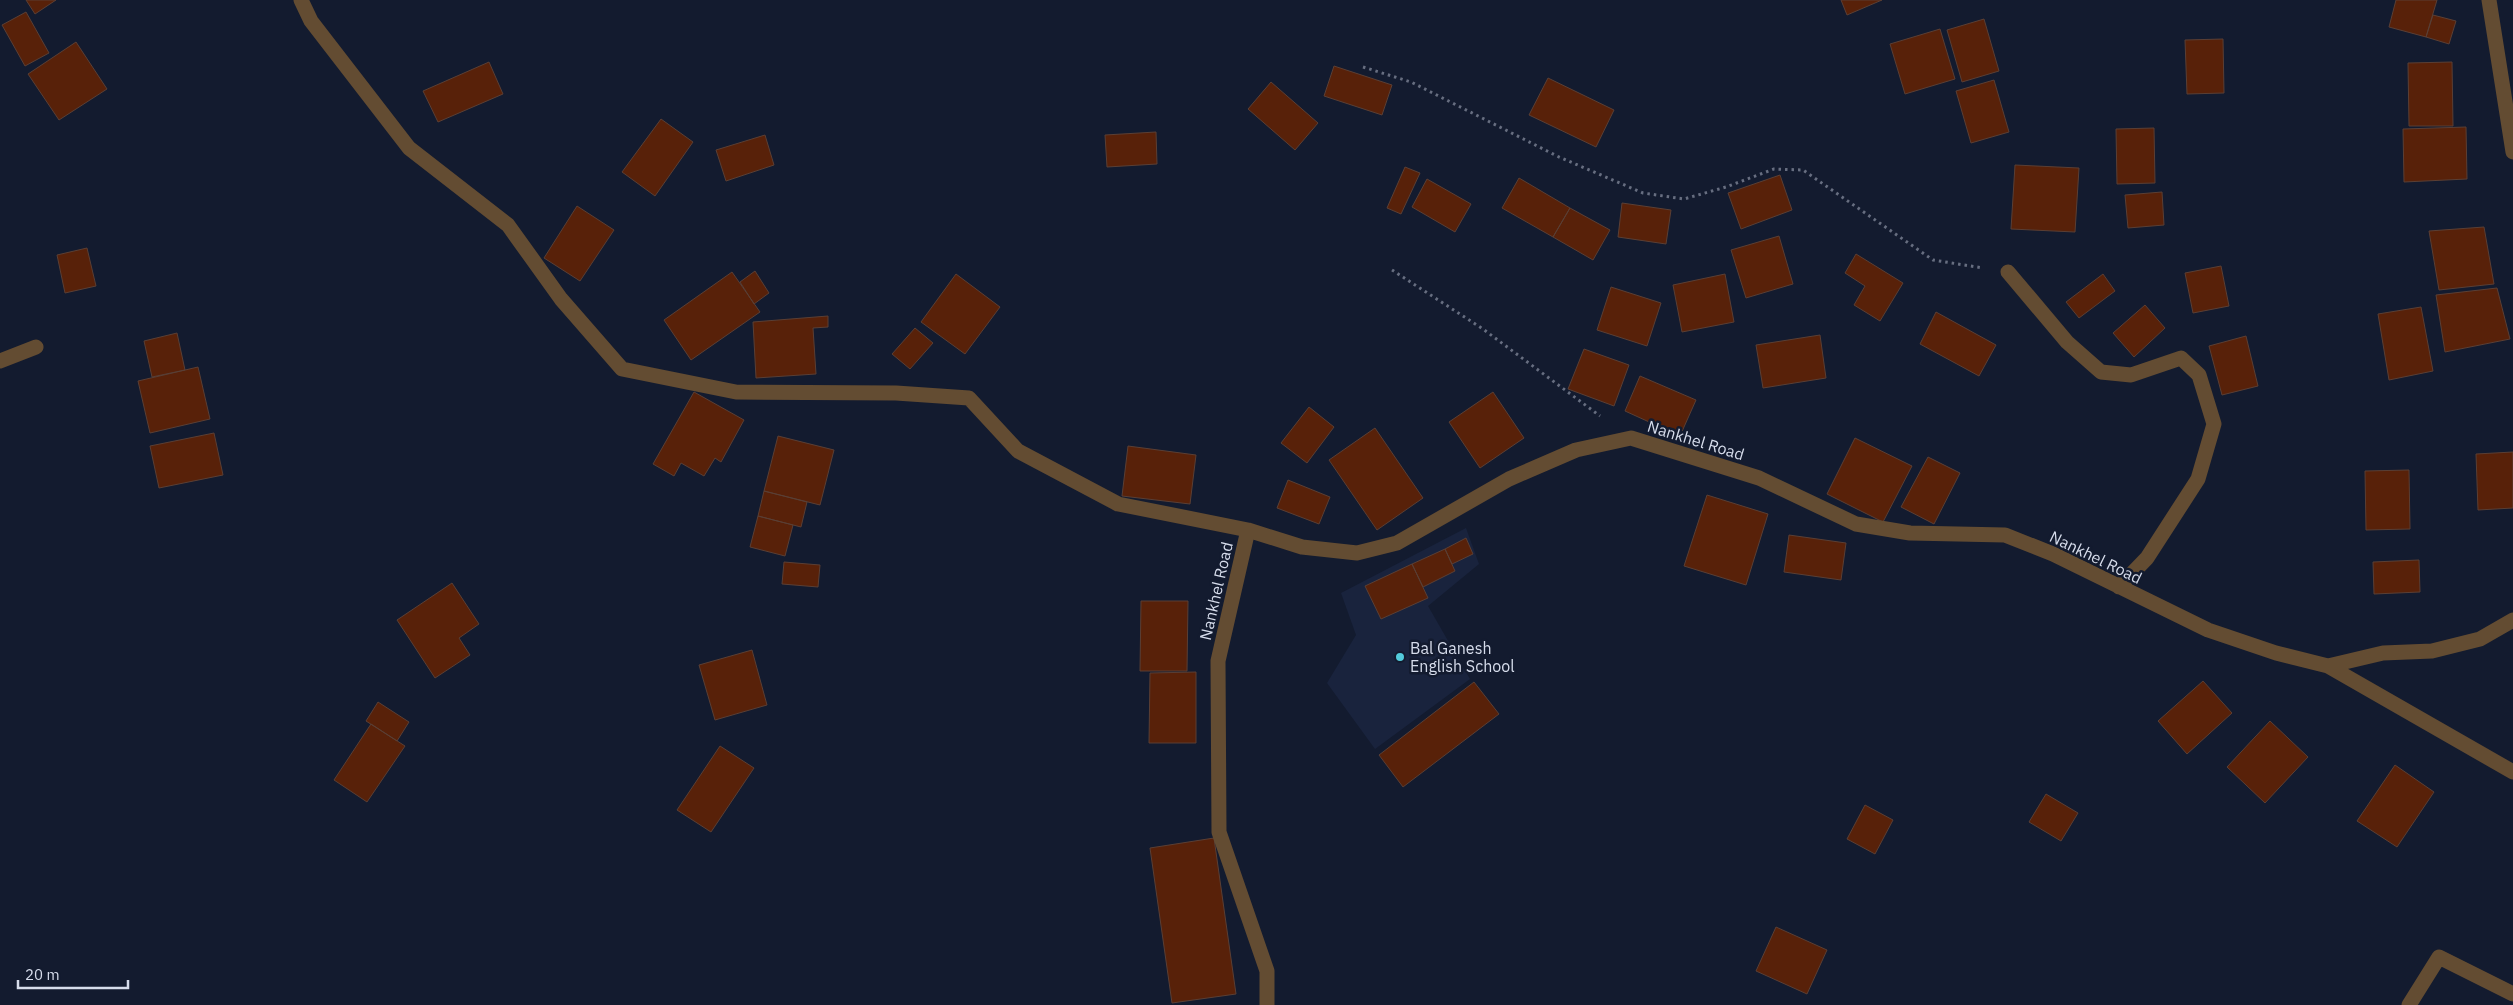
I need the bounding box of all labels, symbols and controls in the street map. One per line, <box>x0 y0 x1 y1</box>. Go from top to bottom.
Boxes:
street label: Nankhel Road <box>1645 416 1747 464</box>
street label: Nankhel Road <box>2047 526 2145 588</box>
street label: Nankhel Road <box>1195 540 1237 642</box>
place label: Bal Ganesh English School <box>1410 638 1515 676</box>
marker: Bal Ganesh English School <box>1394 651 1406 663</box>
scale bar <box>18 958 128 990</box>
text: 20 m <box>25 965 60 984</box>

